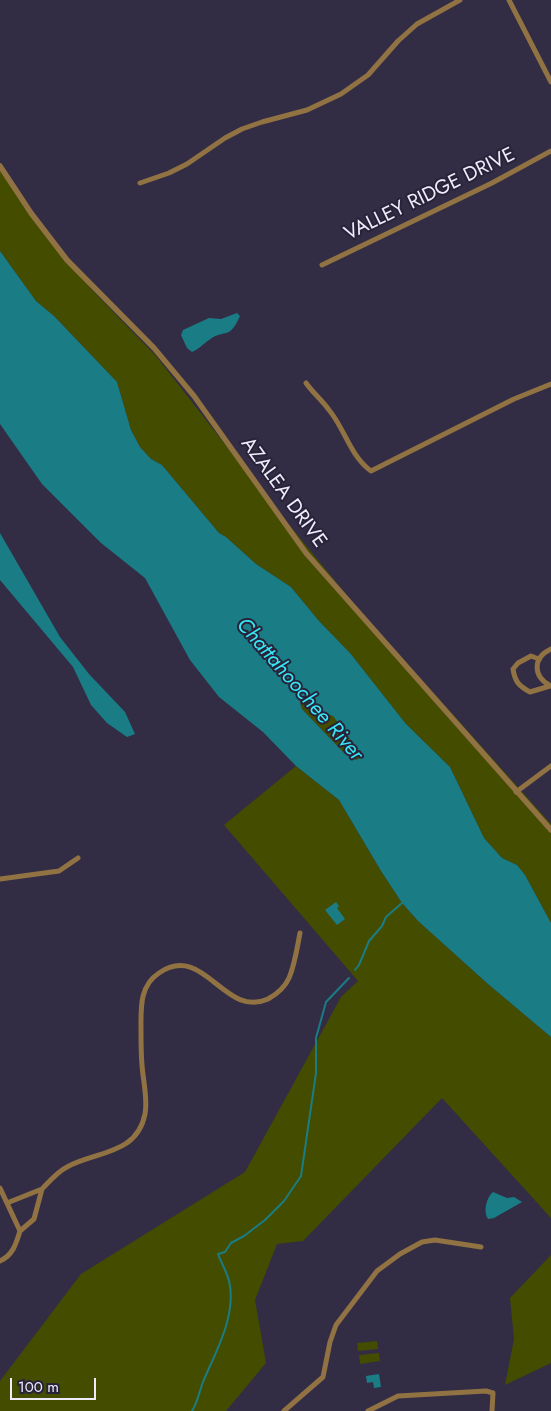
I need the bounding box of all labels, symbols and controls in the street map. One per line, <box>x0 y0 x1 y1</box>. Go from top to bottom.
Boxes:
street label: VALLEY RIDGE DRIVE <box>341 143 519 247</box>
street label: AZALEA DRIVE <box>235 433 331 553</box>
water label: Chattahoochee River <box>230 613 368 767</box>
scale bar <box>12 1368 99 1400</box>
text: 100 m <box>18 1376 59 1398</box>

